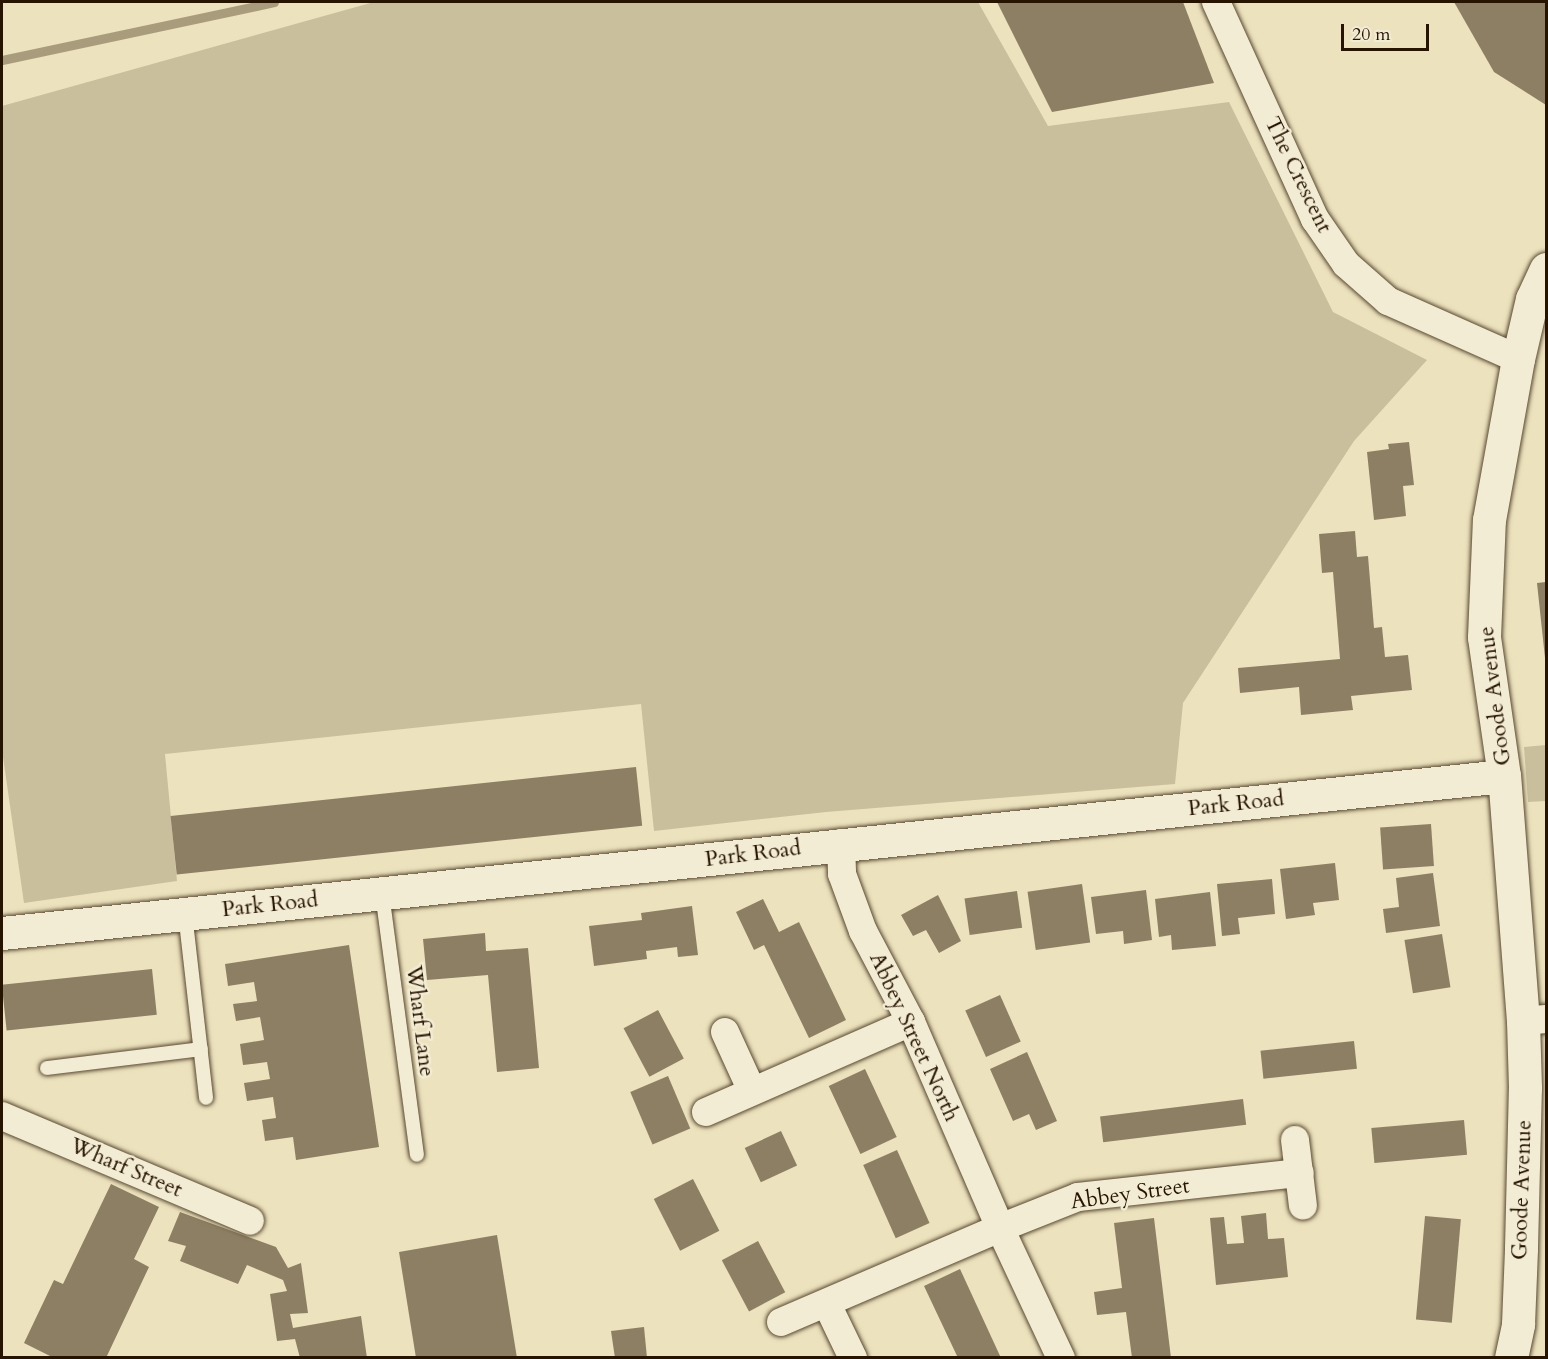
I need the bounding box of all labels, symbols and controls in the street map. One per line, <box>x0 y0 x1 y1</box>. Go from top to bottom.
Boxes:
scale bar <box>1344 12 1432 50</box>
text: 20 m <box>1352 22 1391 47</box>
street label: The Crescent <box>1259 113 1337 237</box>
street label: Goode Avenue <box>1473 625 1517 767</box>
street label: Park Road <box>1187 786 1285 822</box>
street label: Park Road <box>703 835 803 873</box>
street label: Park Road <box>221 887 319 923</box>
street label: Abbey Street North <box>863 948 965 1126</box>
street label: Wharf Lane <box>400 964 440 1078</box>
street label: Goode Avenue <box>1506 1120 1538 1260</box>
street label: Wharf Street <box>66 1133 186 1203</box>
street label: Abbey Street <box>1069 1173 1191 1215</box>

